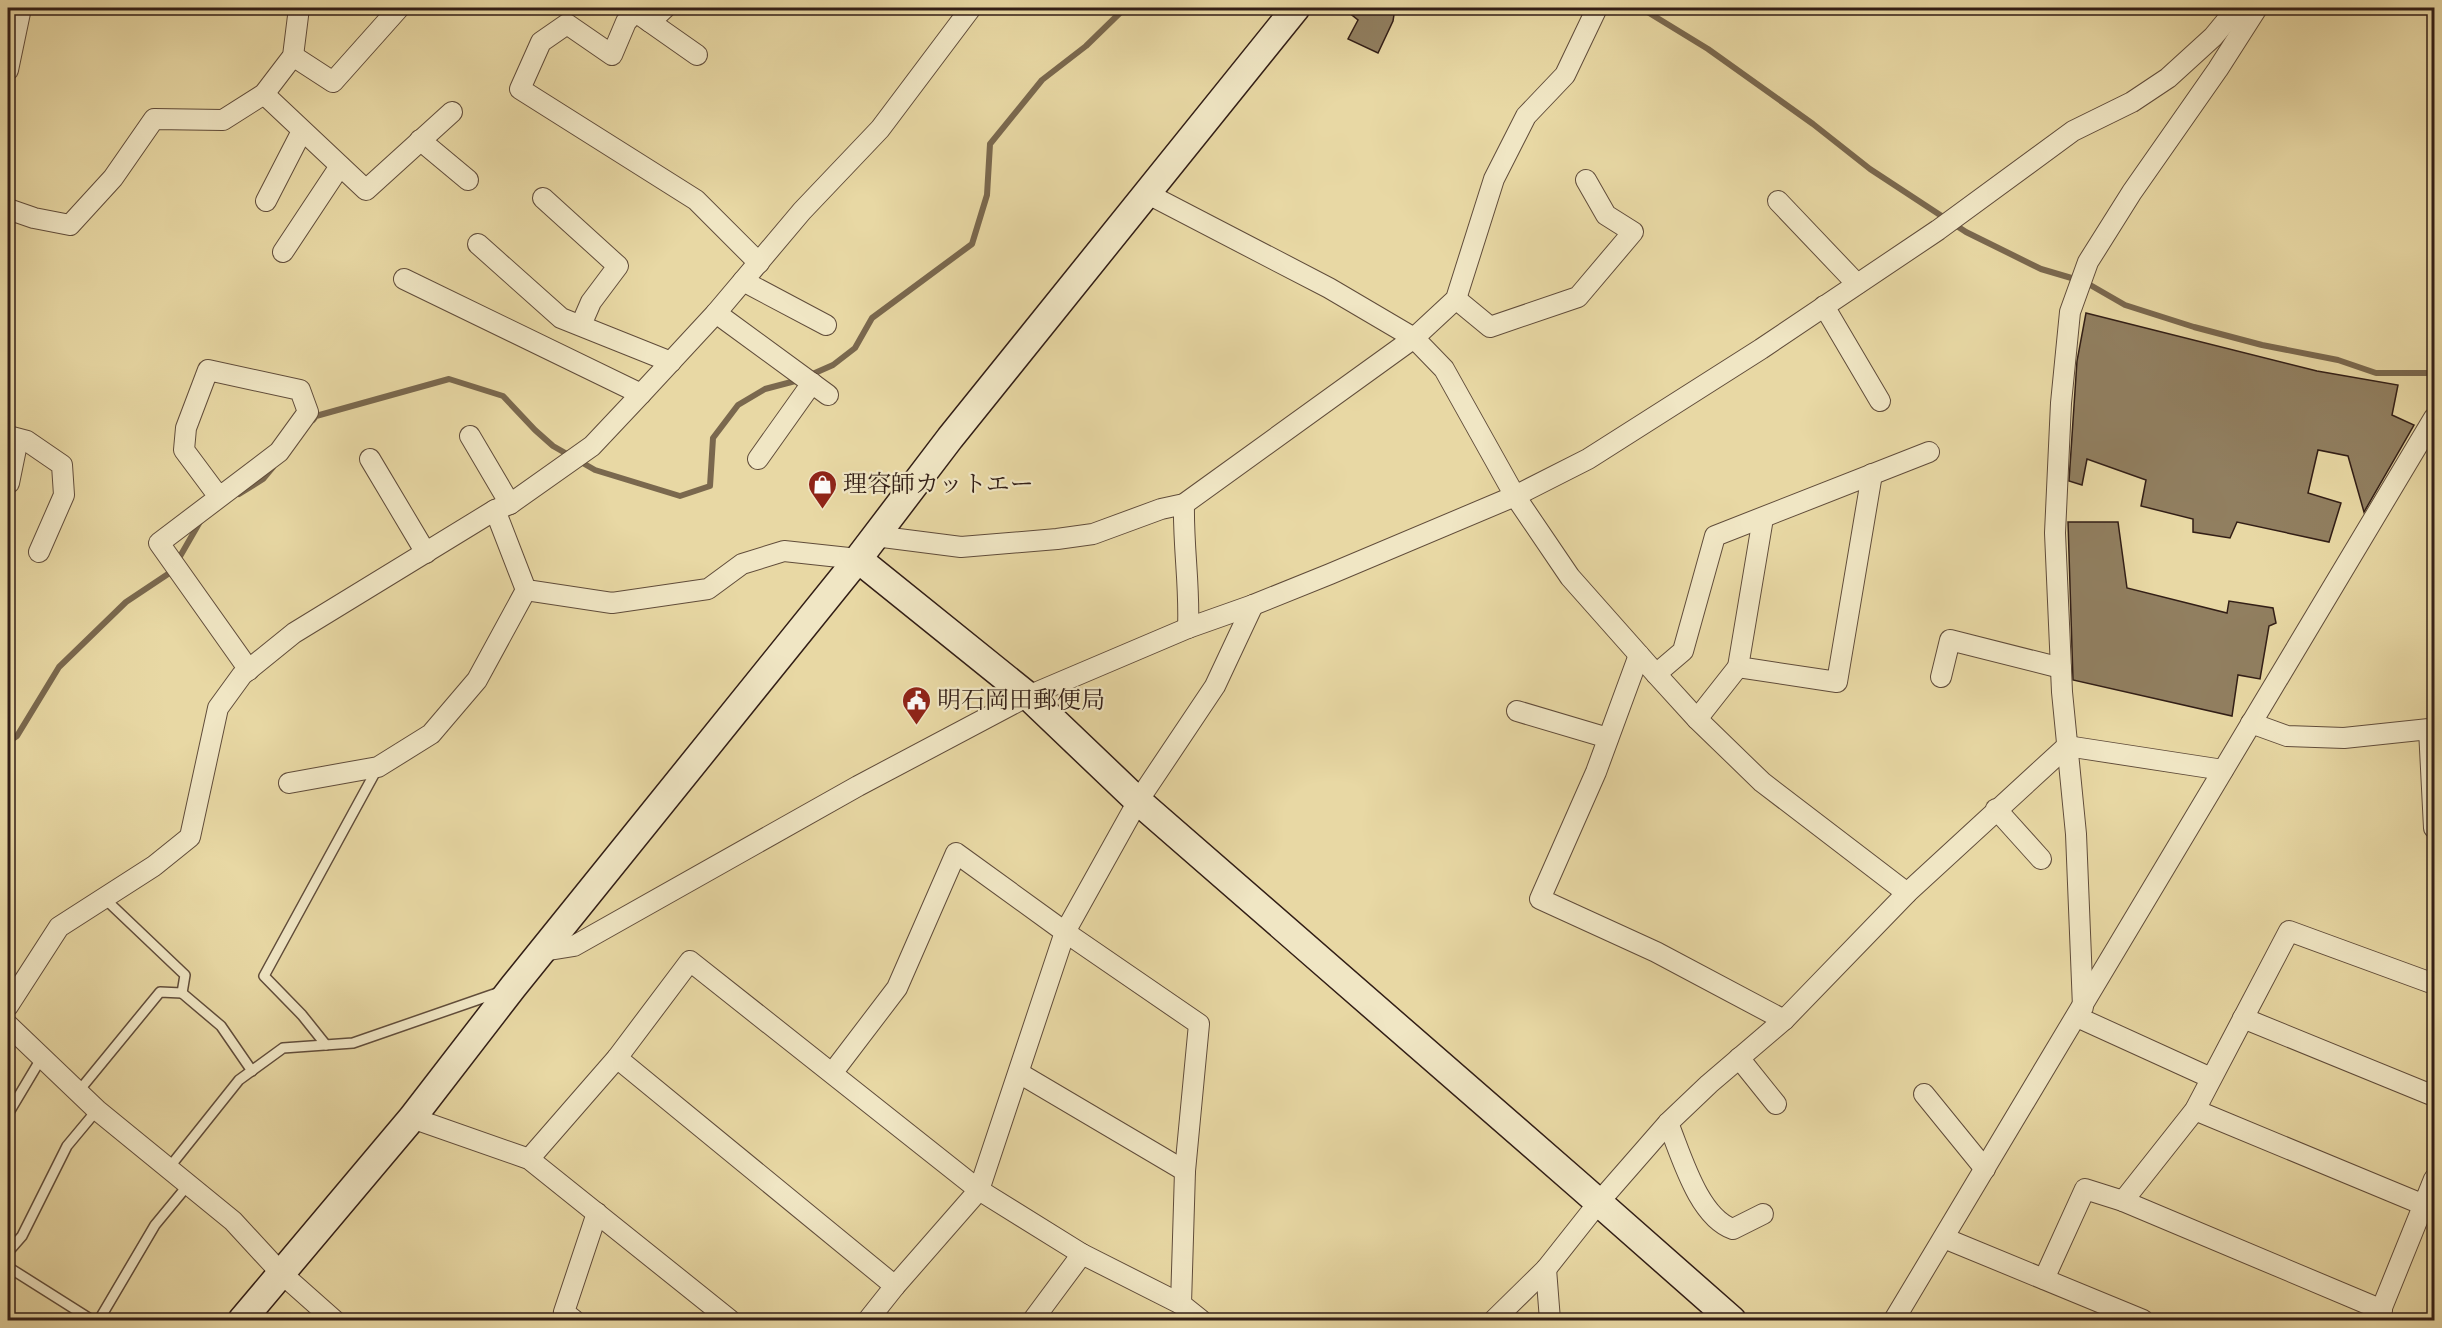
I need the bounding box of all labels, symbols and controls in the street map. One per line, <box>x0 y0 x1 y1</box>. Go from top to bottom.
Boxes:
shop icon: 理容師カットエー <box>806 468 838 510</box>
place label: 理容師カットエー <box>843 469 1034 499</box>
public building icon: 明石岡田郵便局 <box>900 684 932 726</box>
place label: 明石岡田郵便局 <box>937 685 1105 715</box>

